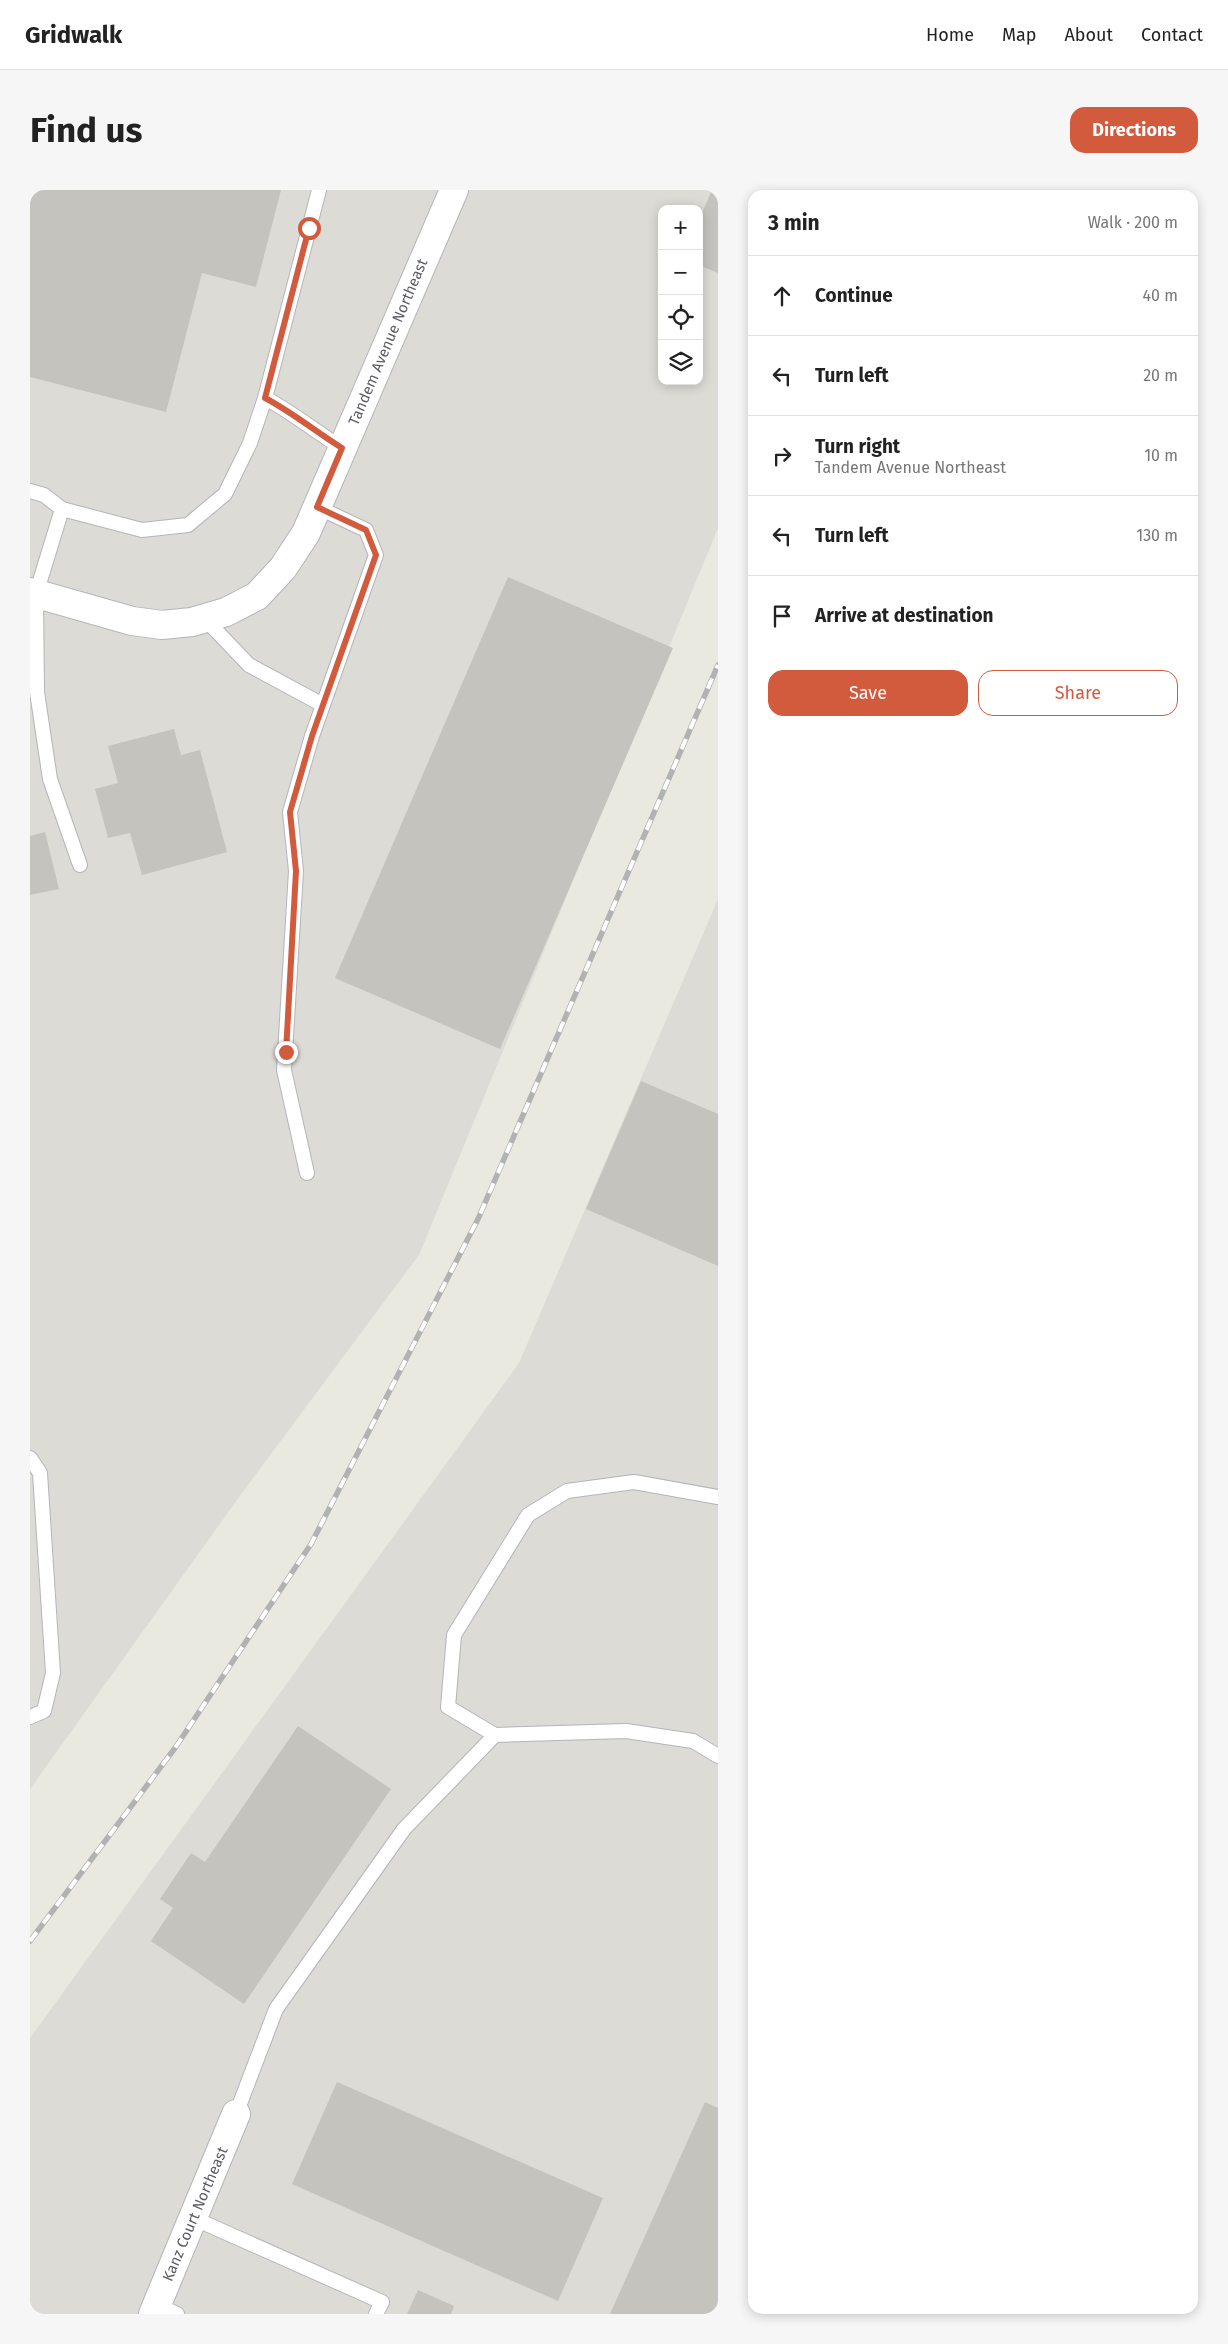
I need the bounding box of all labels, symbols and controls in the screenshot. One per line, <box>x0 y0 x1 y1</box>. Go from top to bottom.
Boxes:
text: Gridwalk <box>25 21 122 49</box>
text: Home <box>926 24 974 46</box>
text: Map <box>1002 24 1036 46</box>
text: About <box>1064 24 1113 46</box>
text: Contact <box>1141 24 1203 46</box>
button: Directions <box>1070 107 1198 153</box>
text: Find us <box>30 109 142 151</box>
map controls <box>658 205 703 385</box>
button: + <box>658 205 703 250</box>
text: 3 min <box>768 210 820 236</box>
text: Walk · 200 m <box>1088 213 1178 232</box>
route start <box>298 217 321 240</box>
button: − <box>658 250 703 295</box>
street label: Tandem Avenue Northeast <box>345 255 432 428</box>
icon: ahead <box>768 282 796 310</box>
text: Continue <box>815 284 893 307</box>
text: 40 m <box>1143 286 1178 305</box>
button: locate <box>658 295 703 340</box>
button: layers <box>658 340 703 385</box>
icon: left <box>768 362 796 390</box>
text: Turn left <box>815 364 889 387</box>
text: 20 m <box>1143 366 1178 385</box>
text: Turn right <box>815 435 900 458</box>
icon: right <box>768 442 796 470</box>
text: 10 m <box>1144 446 1178 465</box>
text: Tandem Avenue Northeast <box>815 458 1006 477</box>
icon: left <box>768 522 796 550</box>
text: Turn left <box>815 524 889 547</box>
text: 130 m <box>1136 526 1178 545</box>
icon: arrive <box>768 602 796 630</box>
text: Arrive at destination <box>815 604 994 627</box>
button: Save <box>768 670 968 716</box>
button: Share <box>978 670 1178 716</box>
route end <box>275 1041 298 1064</box>
street label: Kanz Court Northeast <box>158 2143 232 2284</box>

